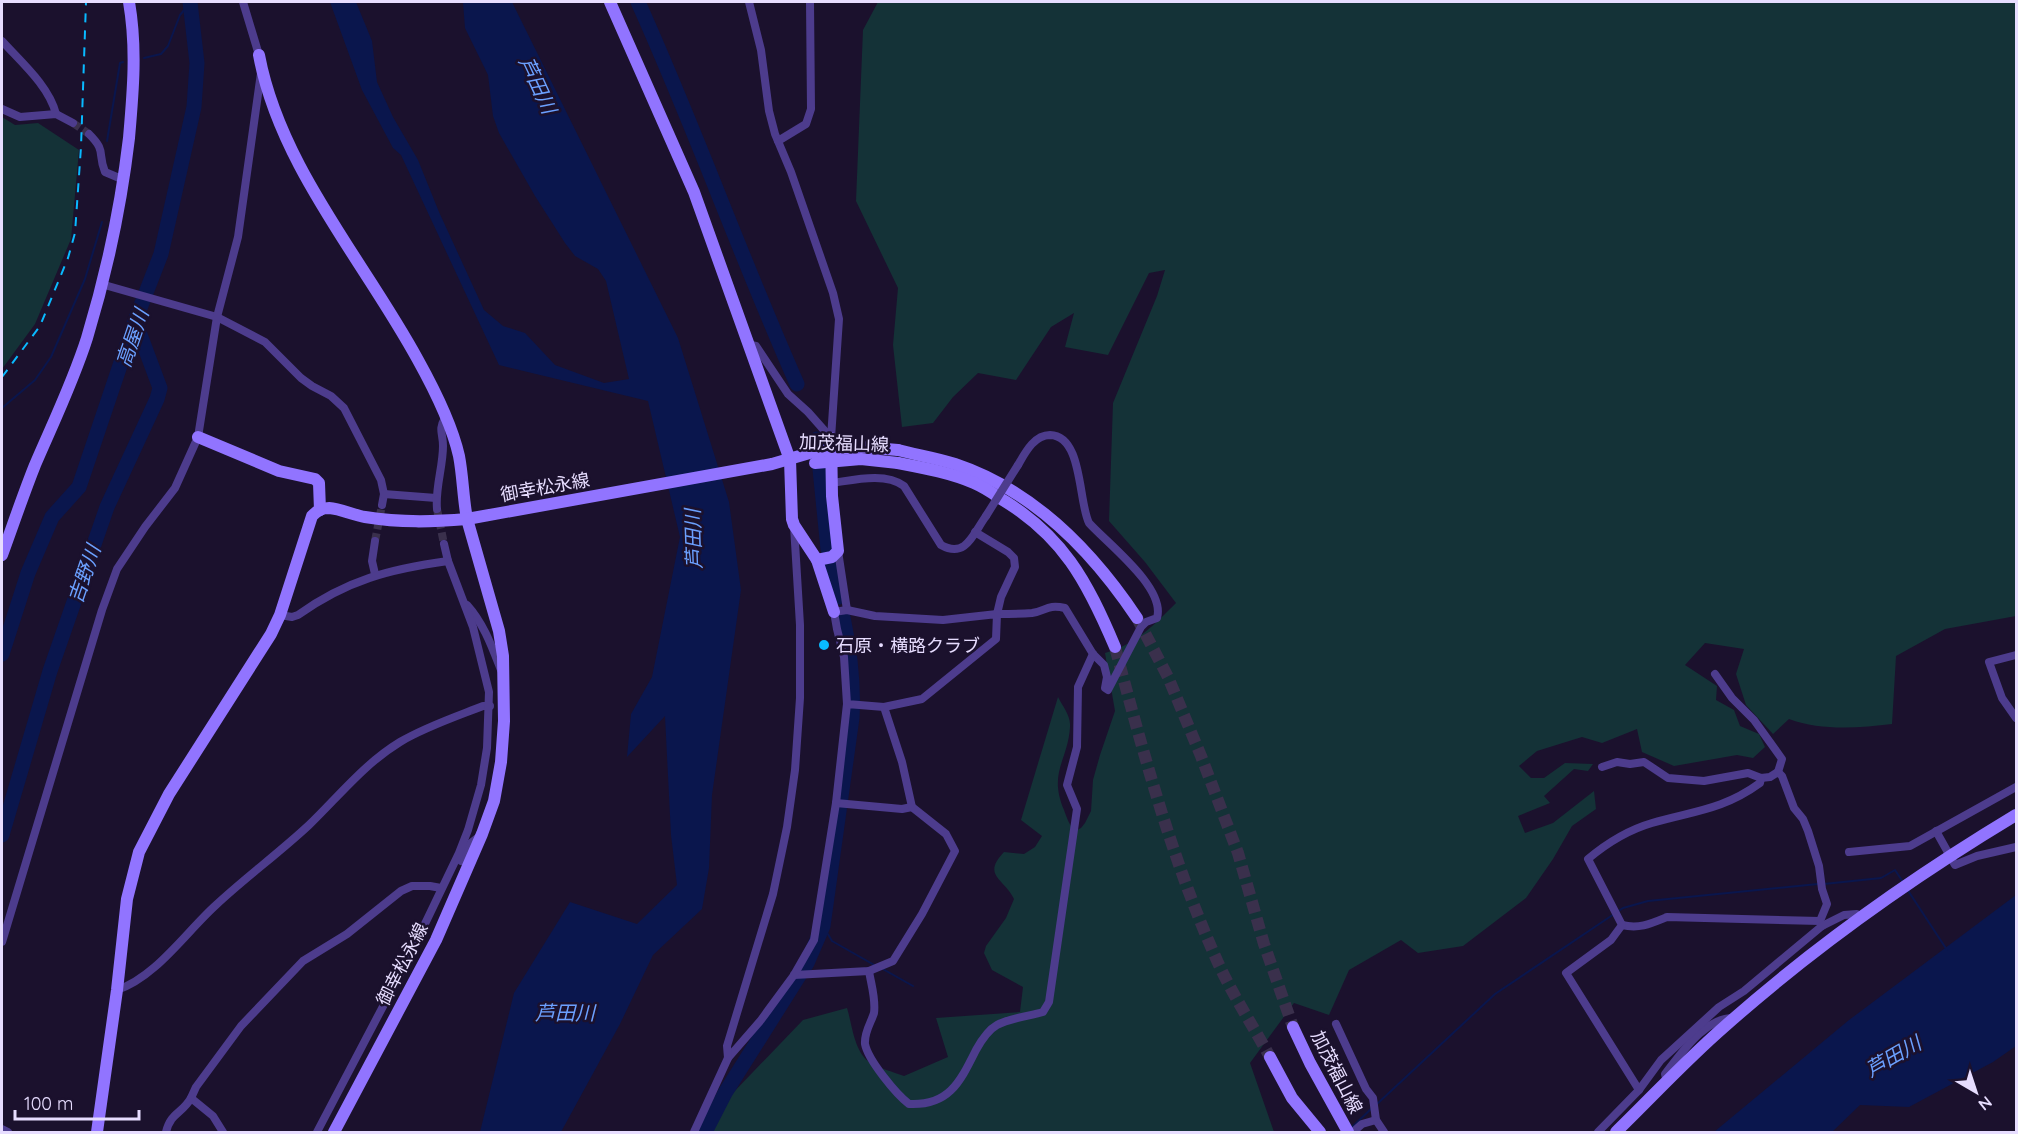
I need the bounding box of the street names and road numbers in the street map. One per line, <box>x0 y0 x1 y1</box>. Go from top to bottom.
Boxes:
street label: 加茂福山線 <box>799 430 889 456</box>
street label: 御幸松永線 <box>499 468 591 506</box>
street label: 御幸松永線 <box>371 919 433 1009</box>
street label: 加茂福山線 <box>1306 1027 1368 1117</box>

